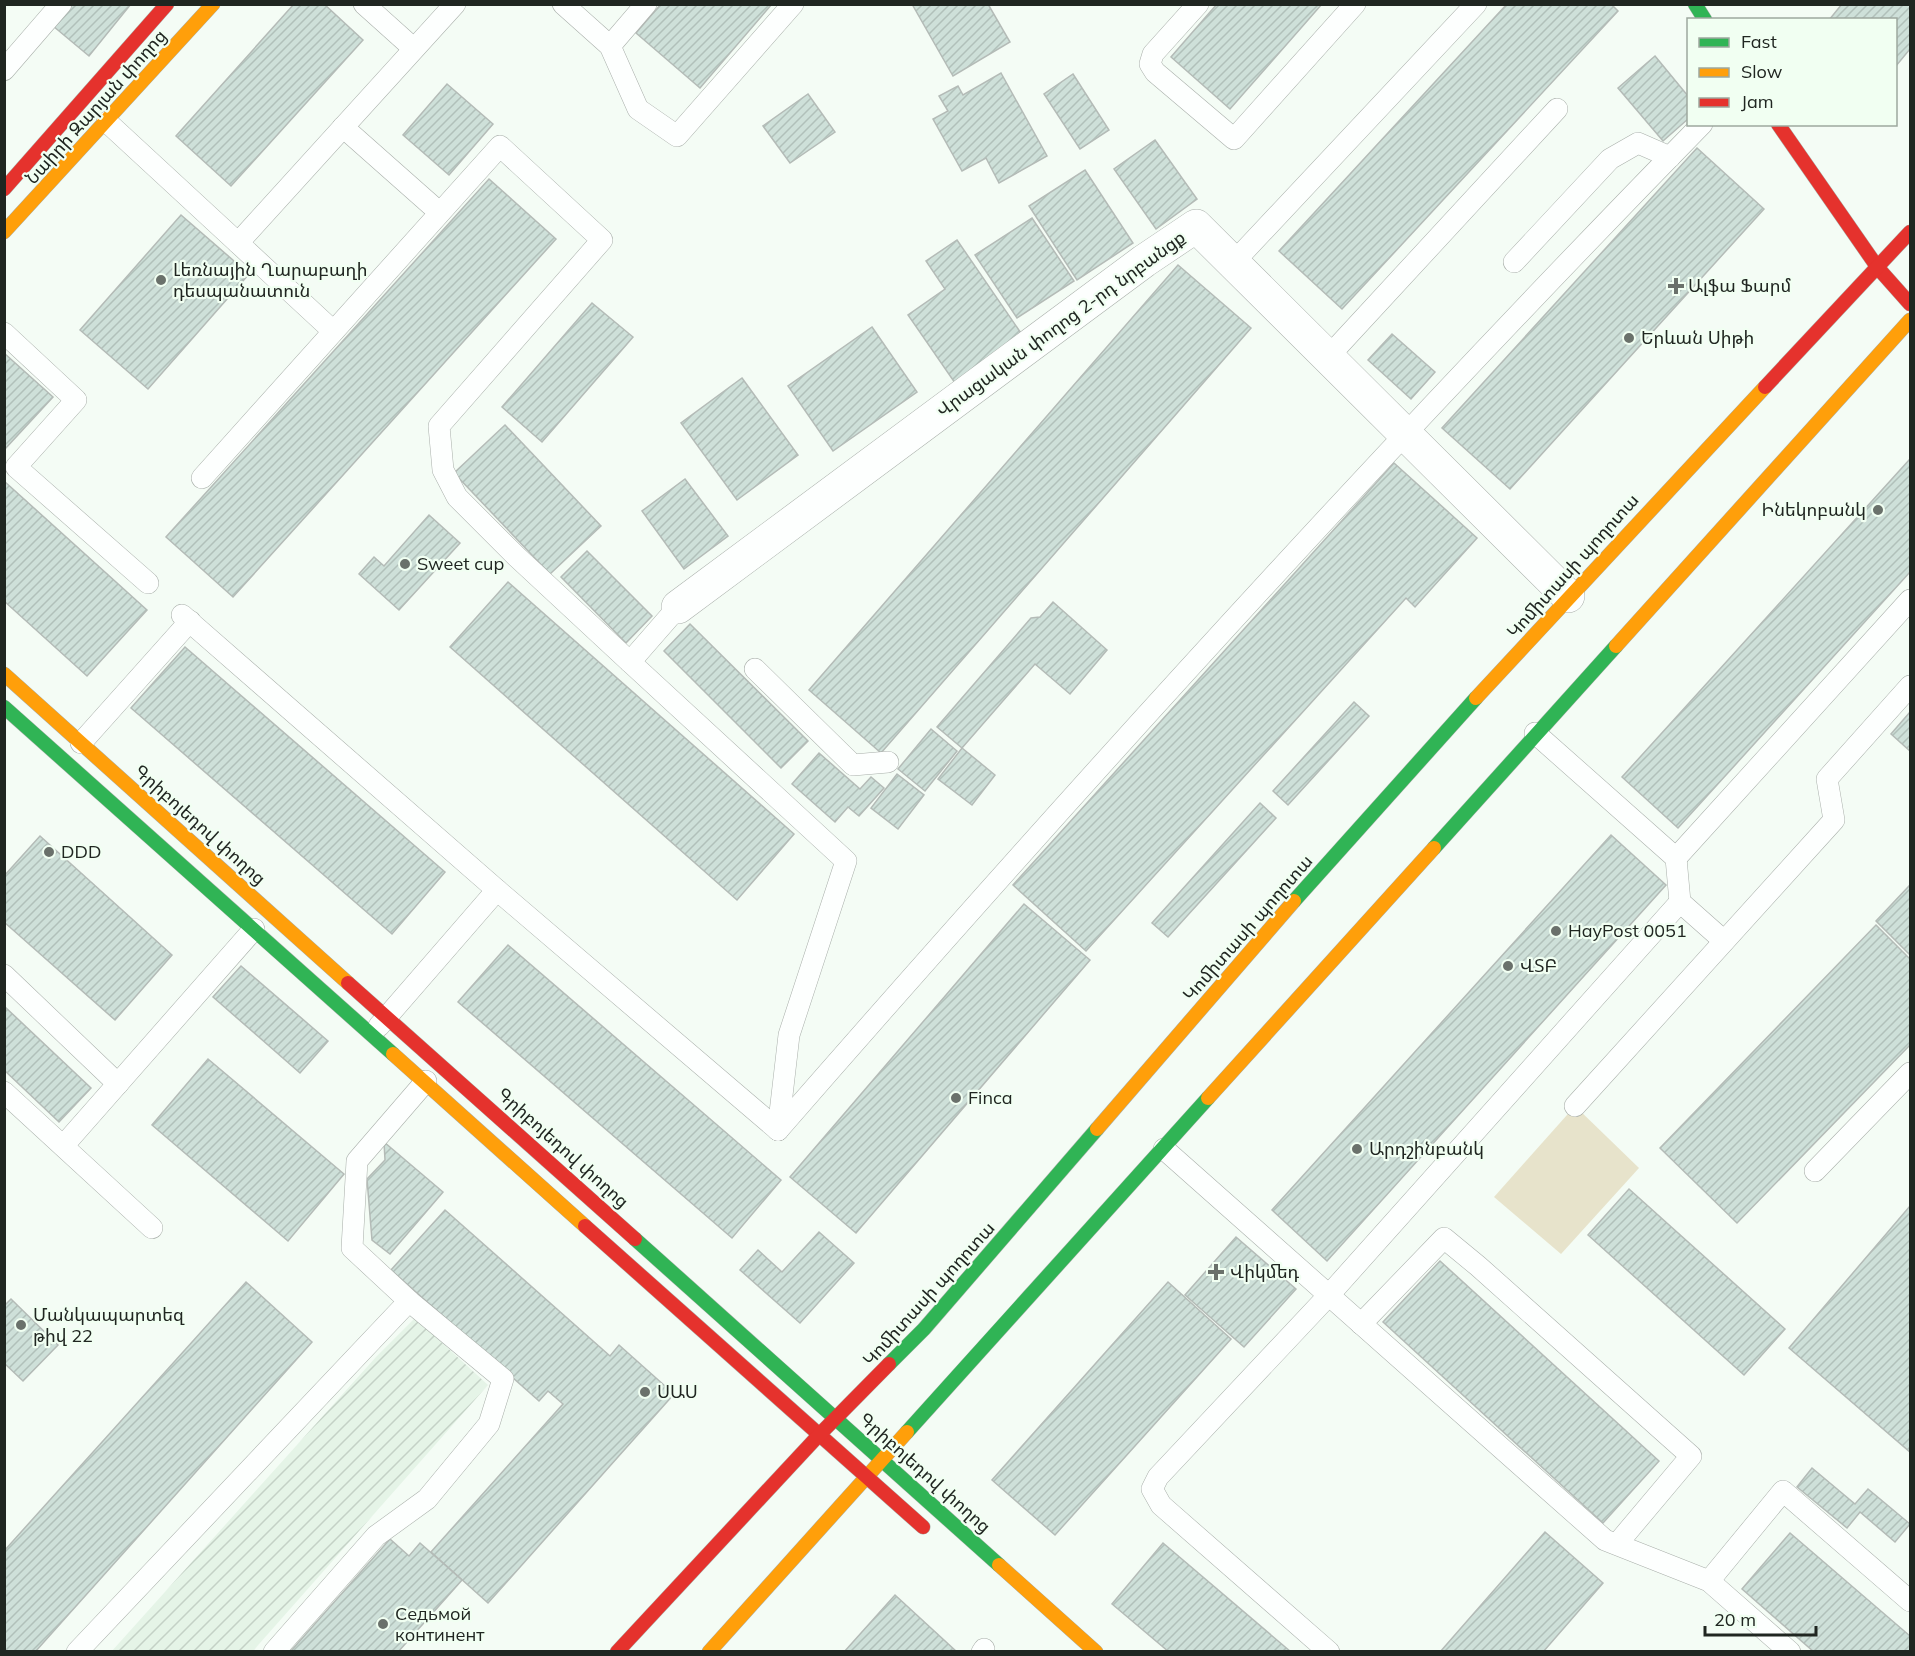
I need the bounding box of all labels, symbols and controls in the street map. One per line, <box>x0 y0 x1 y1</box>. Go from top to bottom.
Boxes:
legend <box>1687 18 1897 126</box>
street label: Նաիրի Զարյան փողոց <box>20 25 171 189</box>
text: Fast <box>1741 30 1777 53</box>
text: Slow <box>1741 60 1783 83</box>
text: Jam <box>1741 90 1774 113</box>
street label: Վրացական փողոց 2-րդ նրբանցք <box>932 225 1190 422</box>
place label: Լեռնային Ղարաբաղի դեսպանատուն <box>173 258 368 302</box>
marker: Լեռնային Ղարաբաղի դեսպանատուն <box>154 273 168 287</box>
place label: Ալֆա Ֆարմ <box>1688 274 1791 297</box>
marker: Ալֆա Ֆարմ <box>1669 279 1683 293</box>
place label: Երևան Սիթի <box>1641 326 1754 349</box>
marker: Երևան Սիթի <box>1622 331 1636 345</box>
street label: Կոմիտասի պողոտա <box>1502 489 1644 643</box>
place label: Ինեկոբանկ <box>1762 498 1866 521</box>
marker: Ինեկոբանկ <box>1871 503 1885 517</box>
place label: Sweet cup <box>417 552 504 575</box>
marker: Sweet cup <box>398 557 412 571</box>
street label: Գրիբոյեդով փողոց <box>130 759 271 890</box>
place label: DDD <box>61 840 101 863</box>
marker: DDD <box>42 845 56 859</box>
street label: Կոմիտասի պողոտա <box>1178 850 1318 1006</box>
place label: HayPost 0051 <box>1568 919 1687 942</box>
marker: HayPost 0051 <box>1549 924 1563 938</box>
place label: ՎՏԲ <box>1520 954 1557 977</box>
marker: ՎՏԲ <box>1501 959 1515 973</box>
street label: Գրիբոյեդով փողոց <box>493 1082 634 1213</box>
place label: Finca <box>968 1086 1013 1109</box>
marker: Finca <box>949 1091 963 1105</box>
place label: Արդշինբանկ <box>1369 1137 1484 1160</box>
marker: Արդշինբանկ <box>1350 1142 1364 1156</box>
street label: Կոմիտասի պողոտա <box>858 1217 1000 1371</box>
place label: Վիկմեդ <box>1230 1260 1300 1283</box>
marker: Վիկմեդ <box>1207 1263 1225 1281</box>
place label: Մանկապարտեզ թիվ 22 <box>33 1303 185 1347</box>
marker: Մանկապարտեզ թիվ 22 <box>14 1318 28 1332</box>
place label: ՍԱՍ <box>657 1380 698 1403</box>
marker: ՍԱՍ <box>638 1385 652 1399</box>
street label: Գրիբոյեդով փողոց <box>855 1407 996 1538</box>
scale bar <box>1705 1599 1816 1637</box>
place label: Седьмой континент <box>395 1602 485 1646</box>
text: 20 m <box>1714 1608 1756 1631</box>
marker: Седьмой континент <box>376 1617 390 1631</box>

